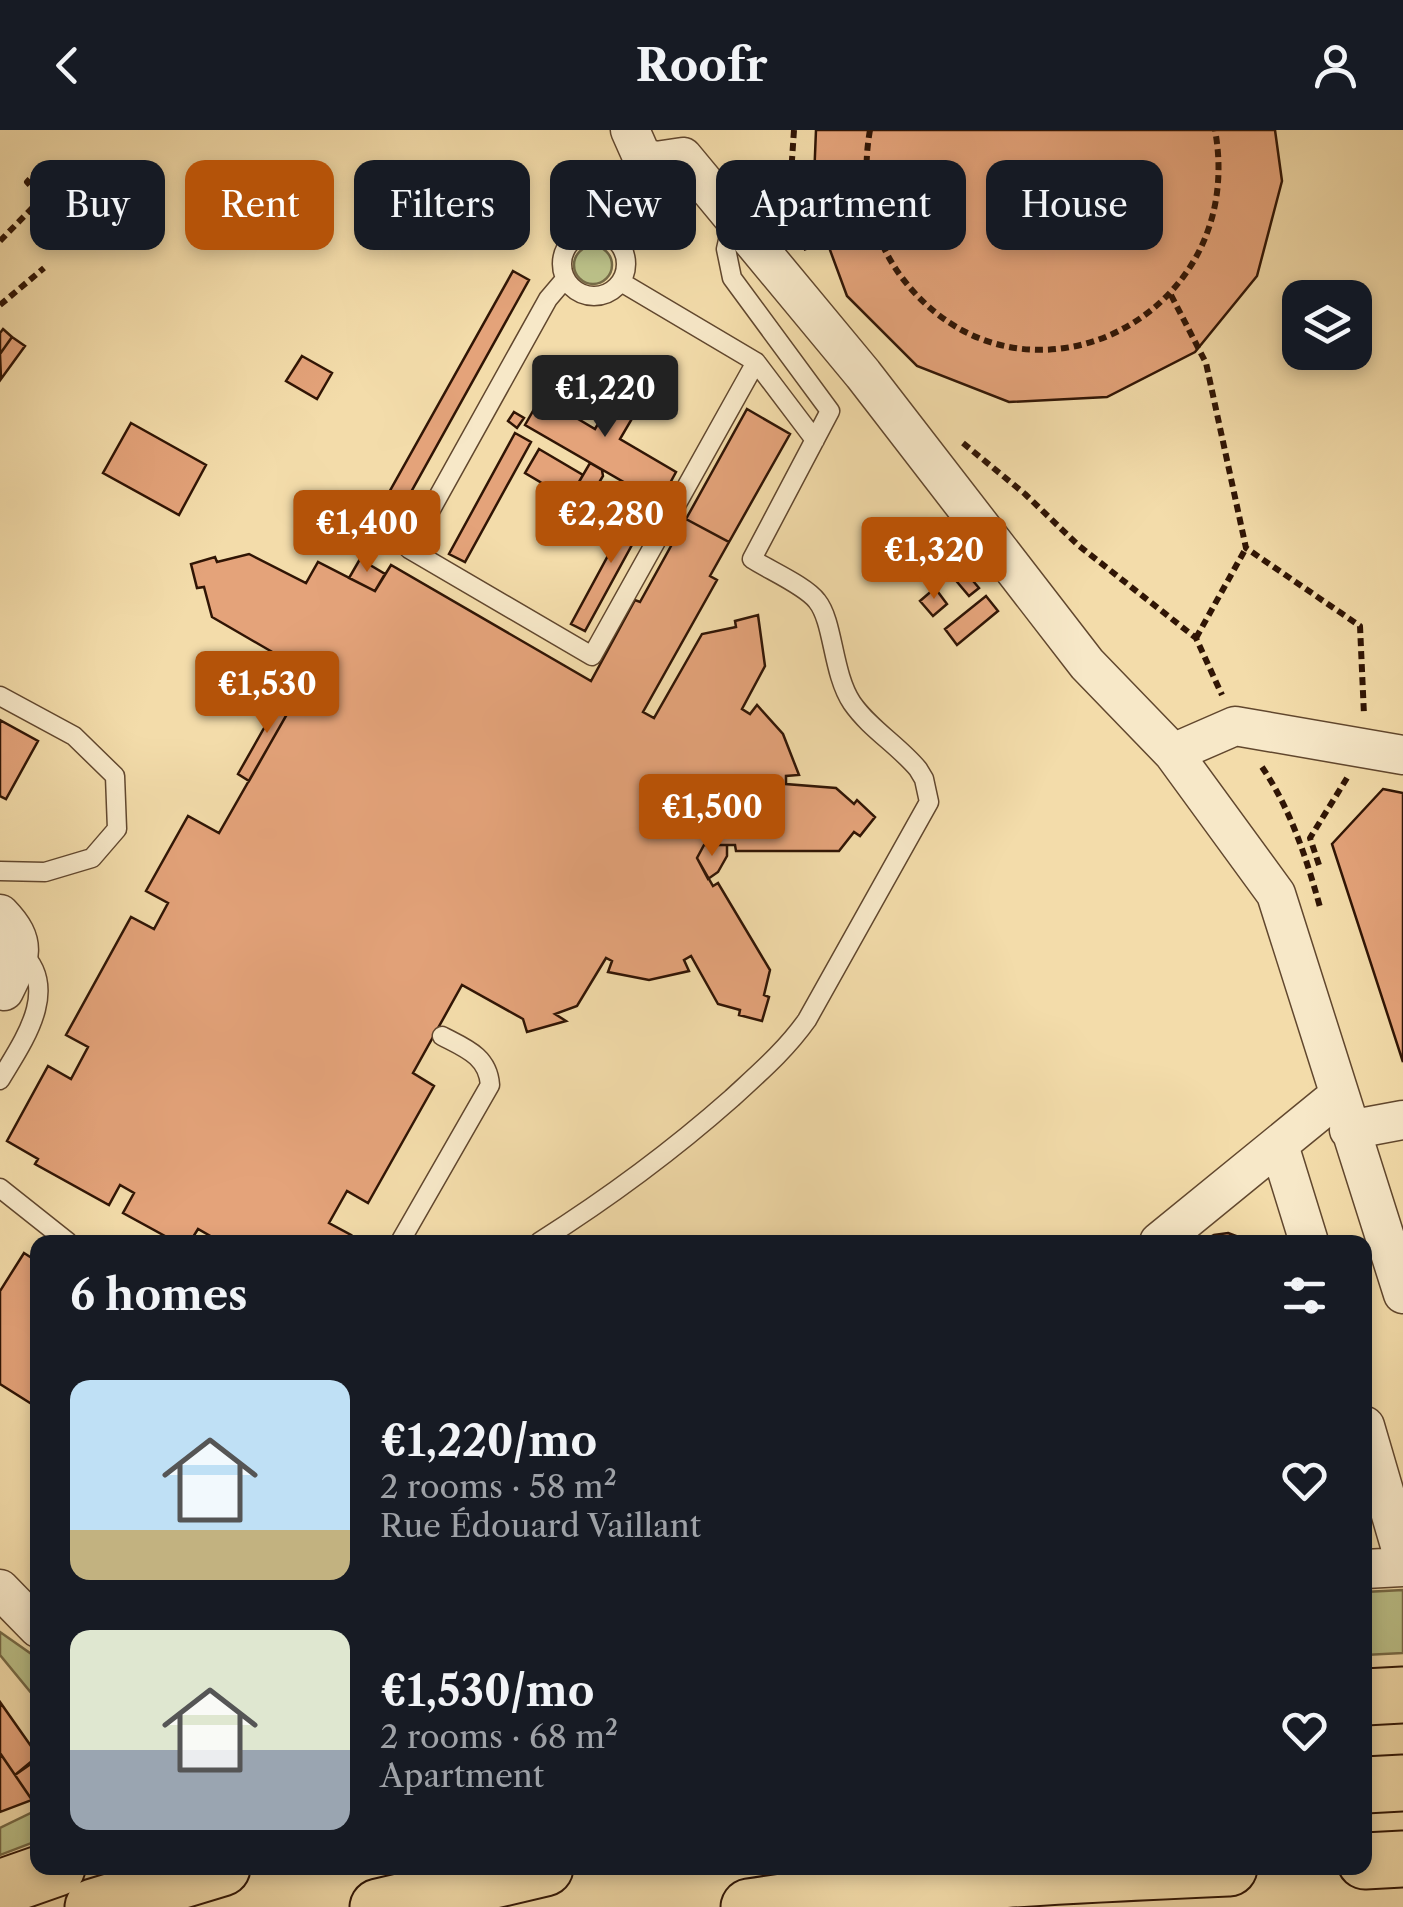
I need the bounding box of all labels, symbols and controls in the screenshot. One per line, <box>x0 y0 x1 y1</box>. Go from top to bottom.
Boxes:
text: Roofr <box>635 37 768 93</box>
icon: back <box>40 38 95 93</box>
icon: person <box>1308 38 1363 93</box>
chip: Buy <box>30 160 165 250</box>
chip: Rent <box>185 160 334 250</box>
chip: Filters <box>354 160 530 250</box>
chip: New <box>550 160 696 250</box>
chip: Apartment <box>716 160 966 250</box>
chip: House <box>986 160 1163 250</box>
map controls <box>1282 280 1372 370</box>
button: layers <box>1282 280 1372 370</box>
pin: €1,220 <box>524 355 686 440</box>
text: €1,220 <box>554 368 656 407</box>
pin: €2,280 <box>530 481 692 566</box>
pin: €1,400 <box>286 490 448 575</box>
text: €2,280 <box>557 494 665 533</box>
text: €1,400 <box>315 503 419 542</box>
pin: €1,320 <box>853 517 1015 602</box>
text: €1,320 <box>884 530 984 569</box>
pin: €1,530 <box>186 651 348 736</box>
text: €1,530 <box>217 664 317 703</box>
pin: €1,500 <box>631 774 793 859</box>
text: €1,500 <box>661 787 763 826</box>
icon: filters <box>1277 1268 1332 1323</box>
text: 6 homes <box>70 1269 248 1321</box>
text: €1,220/mo <box>380 1415 597 1467</box>
icon: home <box>150 1420 270 1540</box>
icon: heart <box>1277 1453 1332 1508</box>
text: 2 rooms · 58 m² <box>380 1467 617 1506</box>
text: Rue Édouard Vaillant <box>380 1506 701 1545</box>
text: €1,530/mo <box>380 1665 594 1717</box>
icon: home <box>150 1670 270 1790</box>
icon: heart <box>1277 1703 1332 1758</box>
text: 2 rooms · 68 m² <box>380 1717 618 1756</box>
text: Apartment <box>380 1756 544 1795</box>

